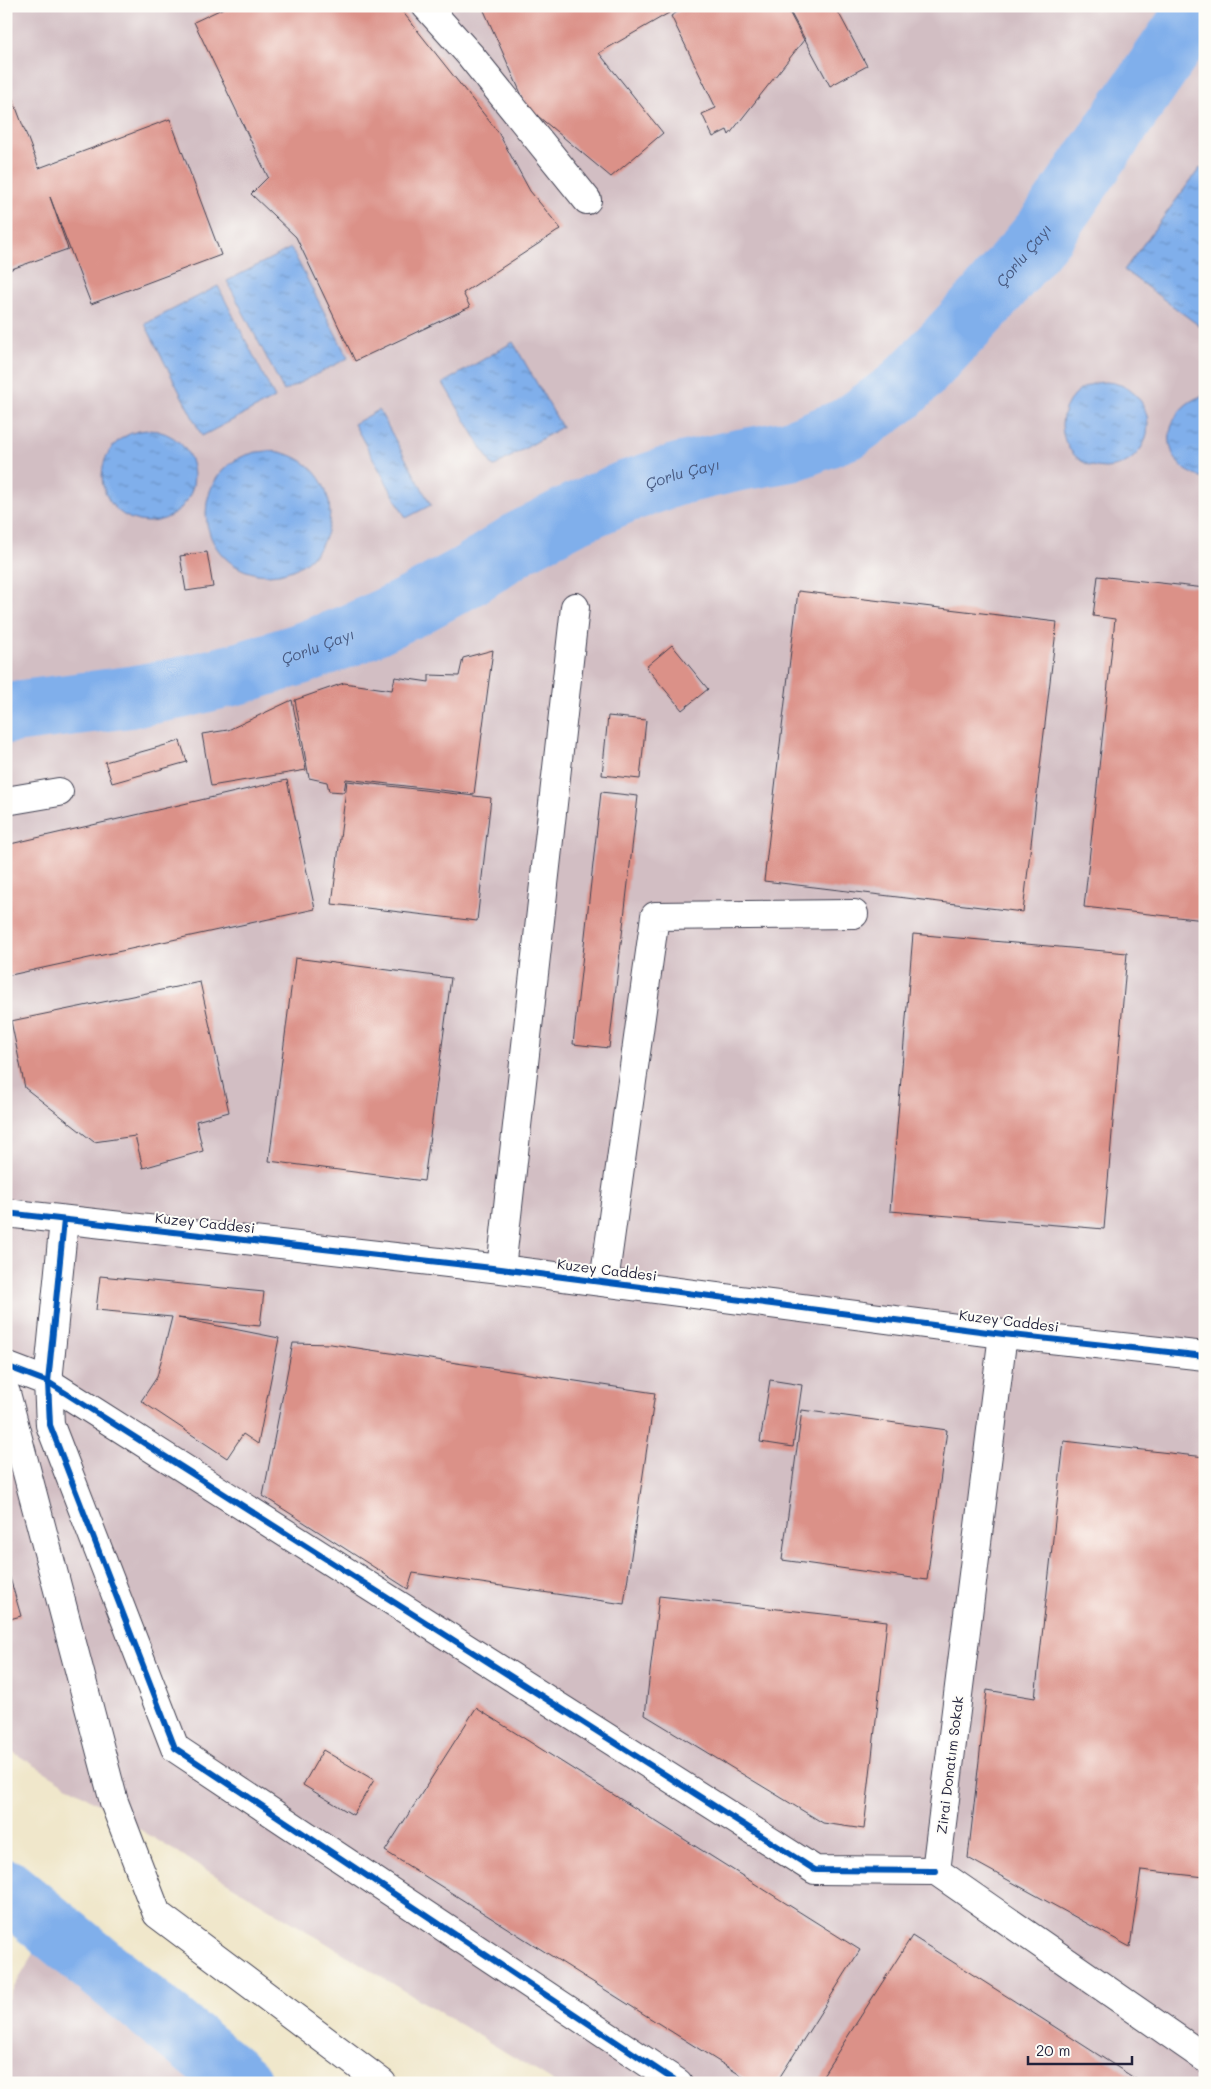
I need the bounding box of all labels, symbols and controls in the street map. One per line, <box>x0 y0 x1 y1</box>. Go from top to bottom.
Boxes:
water label: Çorlu Çayı <box>991 220 1056 291</box>
water label: Çorlu Çayı <box>642 454 722 494</box>
water label: Çorlu Çayı <box>279 623 357 668</box>
street label: Kuzey Caddesi <box>154 1208 256 1237</box>
street label: Kuzey Caddesi <box>556 1254 658 1285</box>
street label: Kuzey Caddesi <box>958 1305 1060 1336</box>
street label: Zirai Donatım Sokak <box>932 1695 967 1835</box>
scale bar <box>1028 2034 1132 2066</box>
text: 20 m <box>1036 2040 1070 2060</box>

